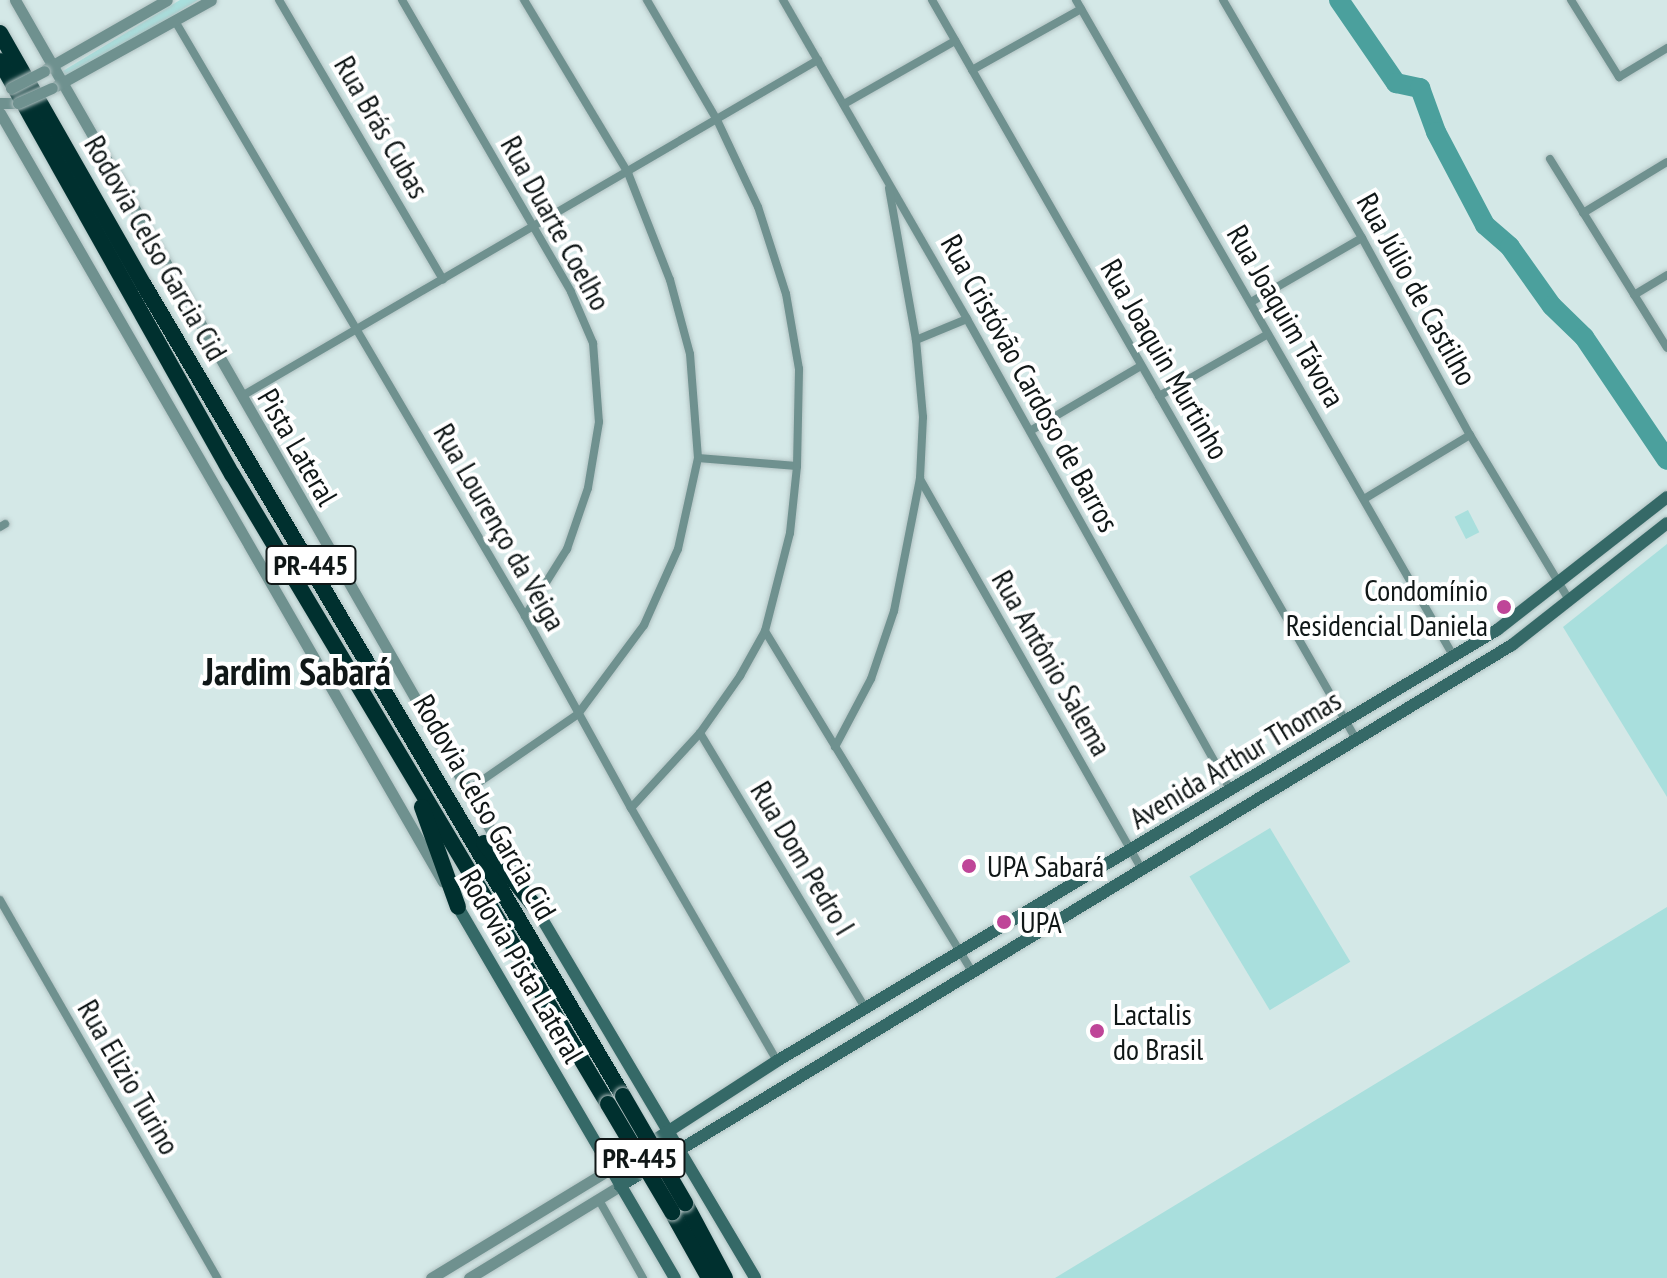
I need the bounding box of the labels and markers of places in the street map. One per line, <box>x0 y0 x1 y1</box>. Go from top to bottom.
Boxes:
place label: Condomínio Residencial Daniela <box>1286 572 1488 642</box>
marker: Condomínio Residencial Daniela <box>1495 598 1513 616</box>
place label: UPA Sabará <box>987 848 1105 884</box>
marker: UPA Sabará <box>958 855 980 877</box>
place label: UPA <box>1020 904 1062 940</box>
marker: UPA <box>995 913 1013 931</box>
place label: Lactalis do Brasil <box>1113 996 1203 1066</box>
marker: Lactalis do Brasil <box>1088 1022 1106 1040</box>

